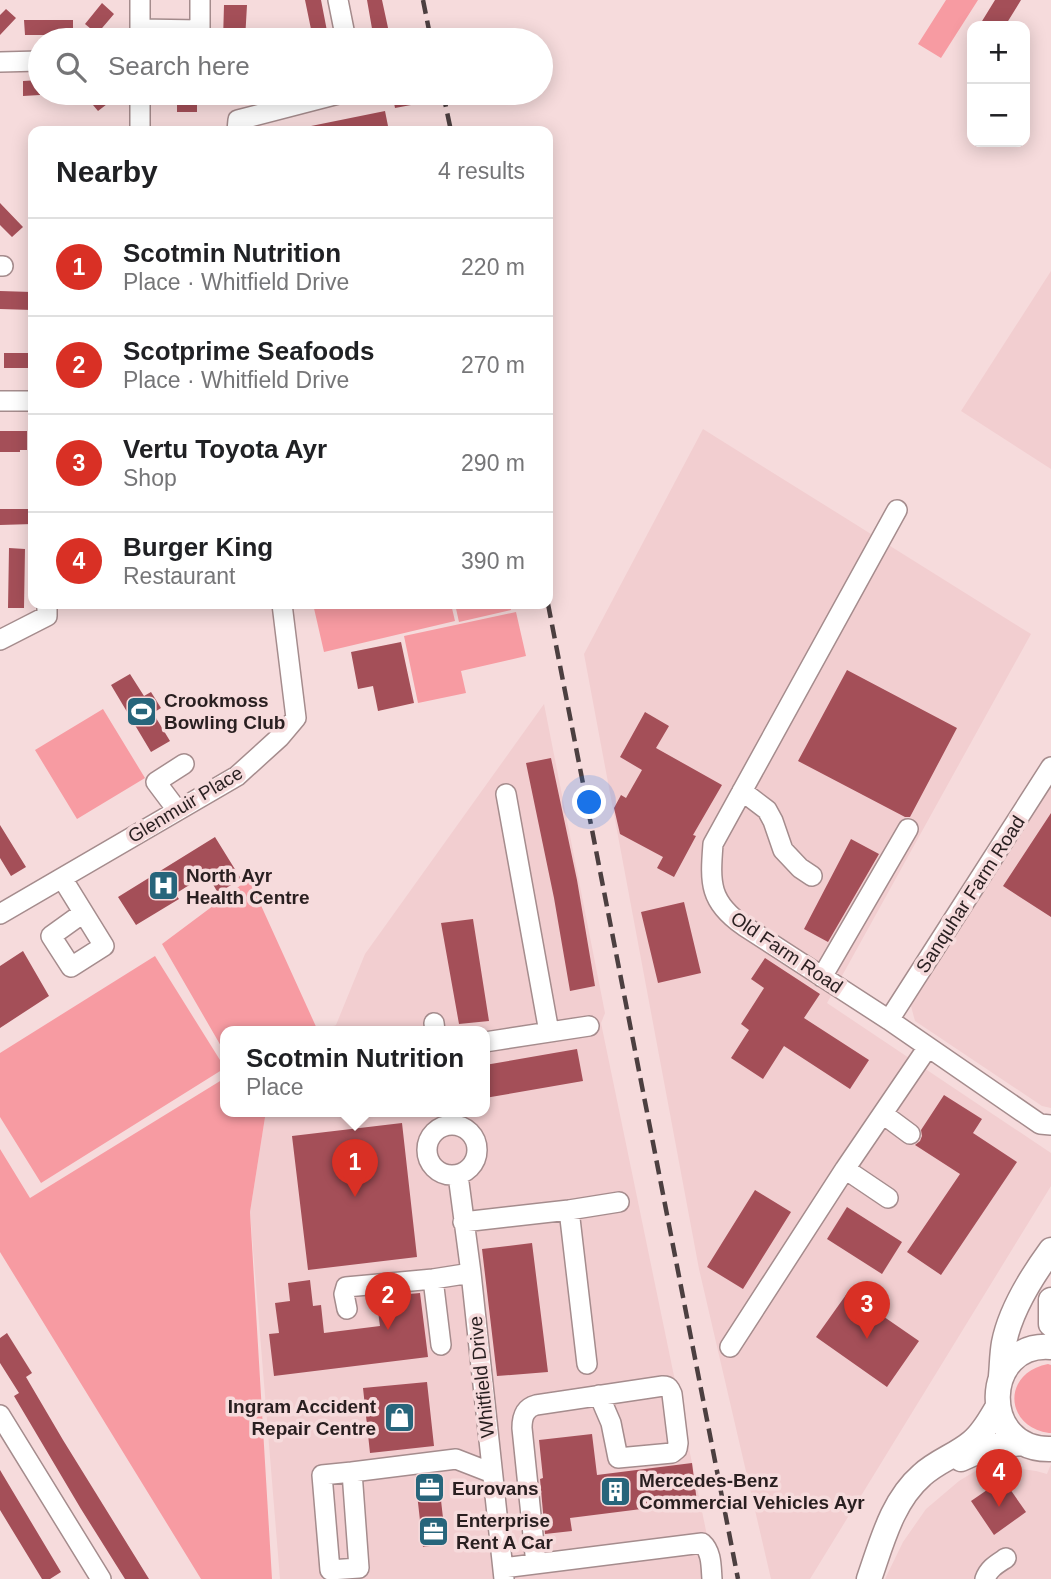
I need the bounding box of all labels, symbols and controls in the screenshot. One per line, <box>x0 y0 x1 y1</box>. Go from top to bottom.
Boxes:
map controls <box>967 21 1030 147</box>
button: + <box>967 21 1030 84</box>
search box <box>28 28 553 105</box>
icon: search <box>52 48 90 86</box>
text: Search here <box>108 51 250 81</box>
button: − <box>967 84 1030 147</box>
text: Nearby <box>56 155 158 188</box>
text: 4 results <box>438 158 525 184</box>
text: Scotmin Nutrition <box>123 238 341 268</box>
text: 1 <box>73 254 85 280</box>
text: 220 m <box>461 254 525 280</box>
text: Place · Whitfield Drive <box>123 269 349 295</box>
text: Scotprime Seafoods <box>123 336 374 366</box>
text: 2 <box>73 352 85 378</box>
text: 270 m <box>461 352 525 378</box>
text: Place · Whitfield Drive <box>123 367 349 393</box>
text: Vertu Toyota Ayr <box>123 434 327 464</box>
text: 3 <box>73 450 85 476</box>
text: 290 m <box>461 450 525 476</box>
text: Shop <box>123 465 177 491</box>
text: Burger King <box>123 532 273 562</box>
text: 4 <box>73 548 85 574</box>
text: 390 m <box>461 548 525 574</box>
text: Restaurant <box>123 563 236 589</box>
place label: Crookmoss Bowling Club <box>164 690 285 733</box>
sports icon: Crookmoss Bowling Club <box>124 694 158 728</box>
street label: Glenmuir Place <box>124 762 246 847</box>
your location <box>572 785 606 819</box>
street label: Sanquhar Farm Road <box>912 812 1029 977</box>
place label: North Ayr Health Centre <box>186 865 310 908</box>
hospital icon: North Ayr Health Centre <box>146 869 180 903</box>
street label: Old Farm Road <box>727 907 846 997</box>
popup <box>220 1026 490 1117</box>
text: Scotmin Nutrition <box>246 1043 464 1073</box>
text: Place <box>246 1074 304 1100</box>
pin: 1 <box>332 1139 378 1197</box>
pin: 2 <box>365 1272 411 1330</box>
pin: 3 <box>844 1281 890 1339</box>
street label: Whitfield Drive <box>465 1315 498 1439</box>
place label: Ingram Accident Repair Centre <box>228 1396 377 1439</box>
shop icon: Ingram Accident Repair Centre <box>382 1400 416 1434</box>
pin: 4 <box>976 1449 1022 1507</box>
place label: Mercedes-Benz Commercial Vehicles Ayr <box>639 1470 865 1513</box>
office icon: Eurovans <box>412 1471 446 1505</box>
building icon: Mercedes-Benz Commercial Vehicles Ayr <box>599 1474 633 1508</box>
place label: Eurovans <box>452 1478 539 1499</box>
place label: Enterprise Rent A Car <box>456 1510 553 1553</box>
office icon: Enterprise Rent A Car <box>416 1514 450 1548</box>

